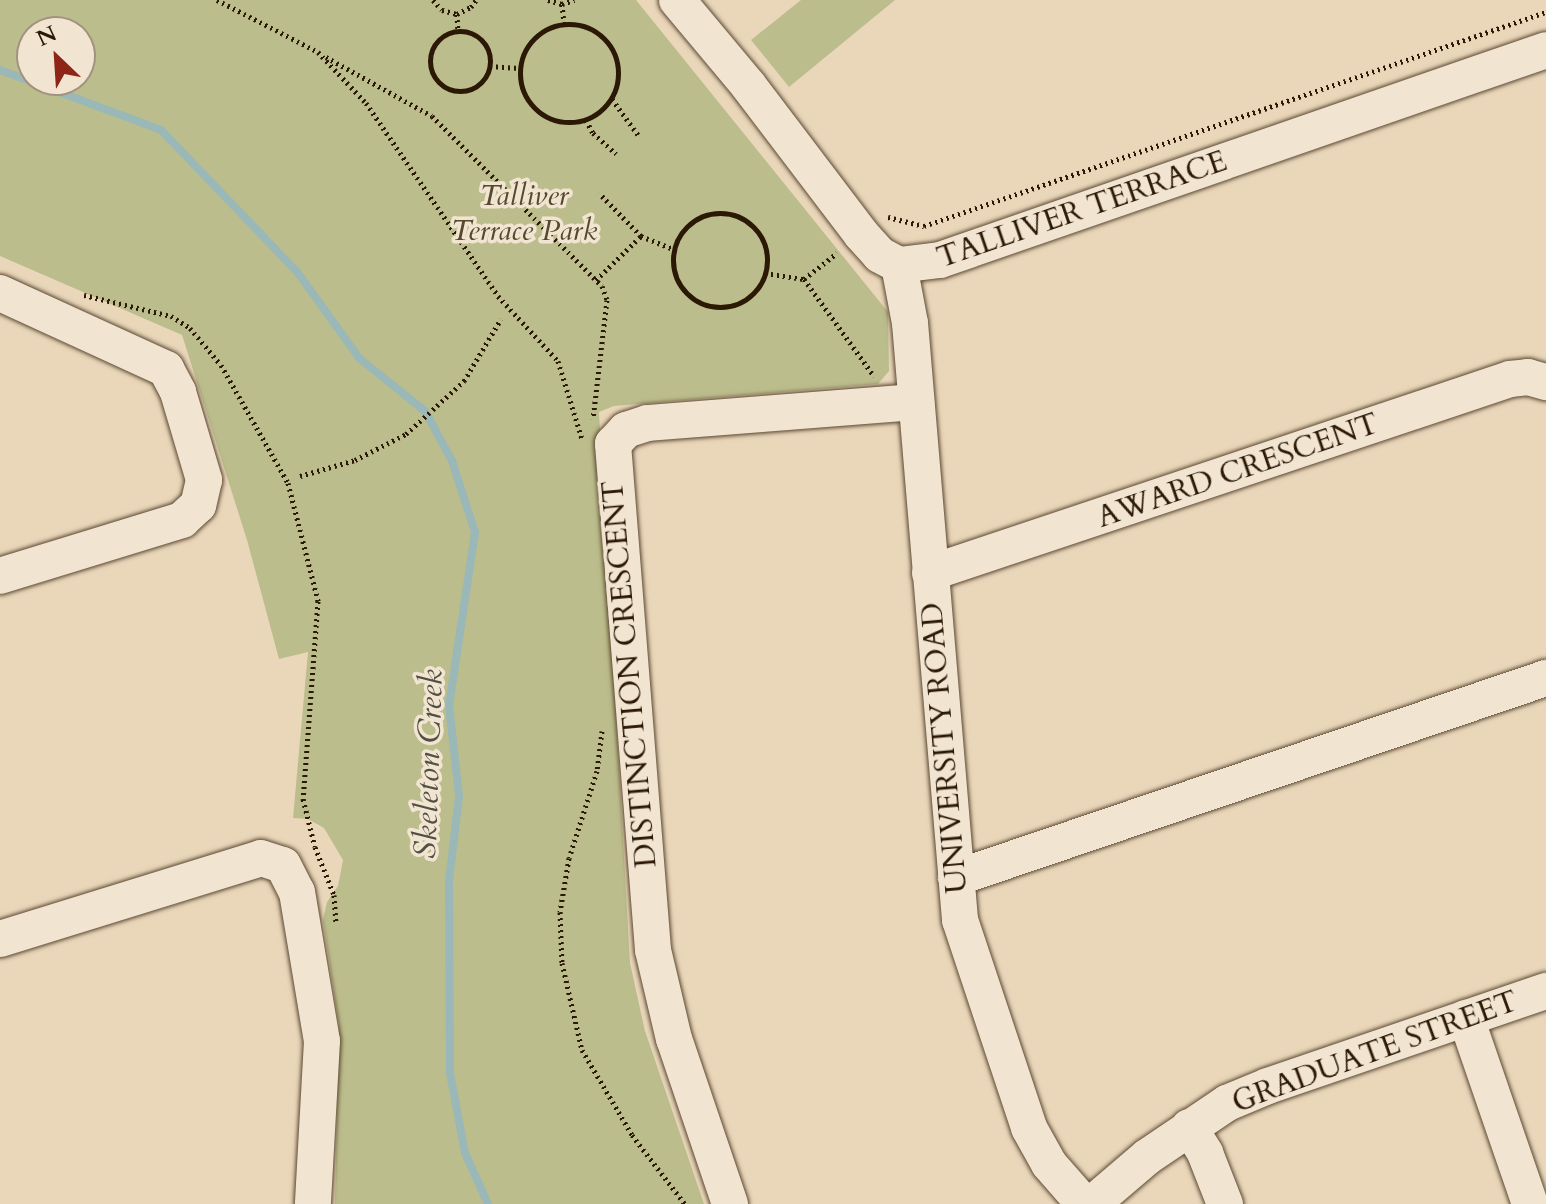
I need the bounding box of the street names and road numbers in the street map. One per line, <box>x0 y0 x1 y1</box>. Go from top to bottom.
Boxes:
street label: TALLIVER TERRACE <box>932 143 1232 277</box>
street label: AWARD CRESCENT <box>1093 406 1383 536</box>
street label: DISTINCTION CRESCENT <box>595 479 665 869</box>
street label: UNIVERSITY ROAD <box>914 601 976 895</box>
street label: GRADUATE STREET <box>1227 984 1523 1120</box>

